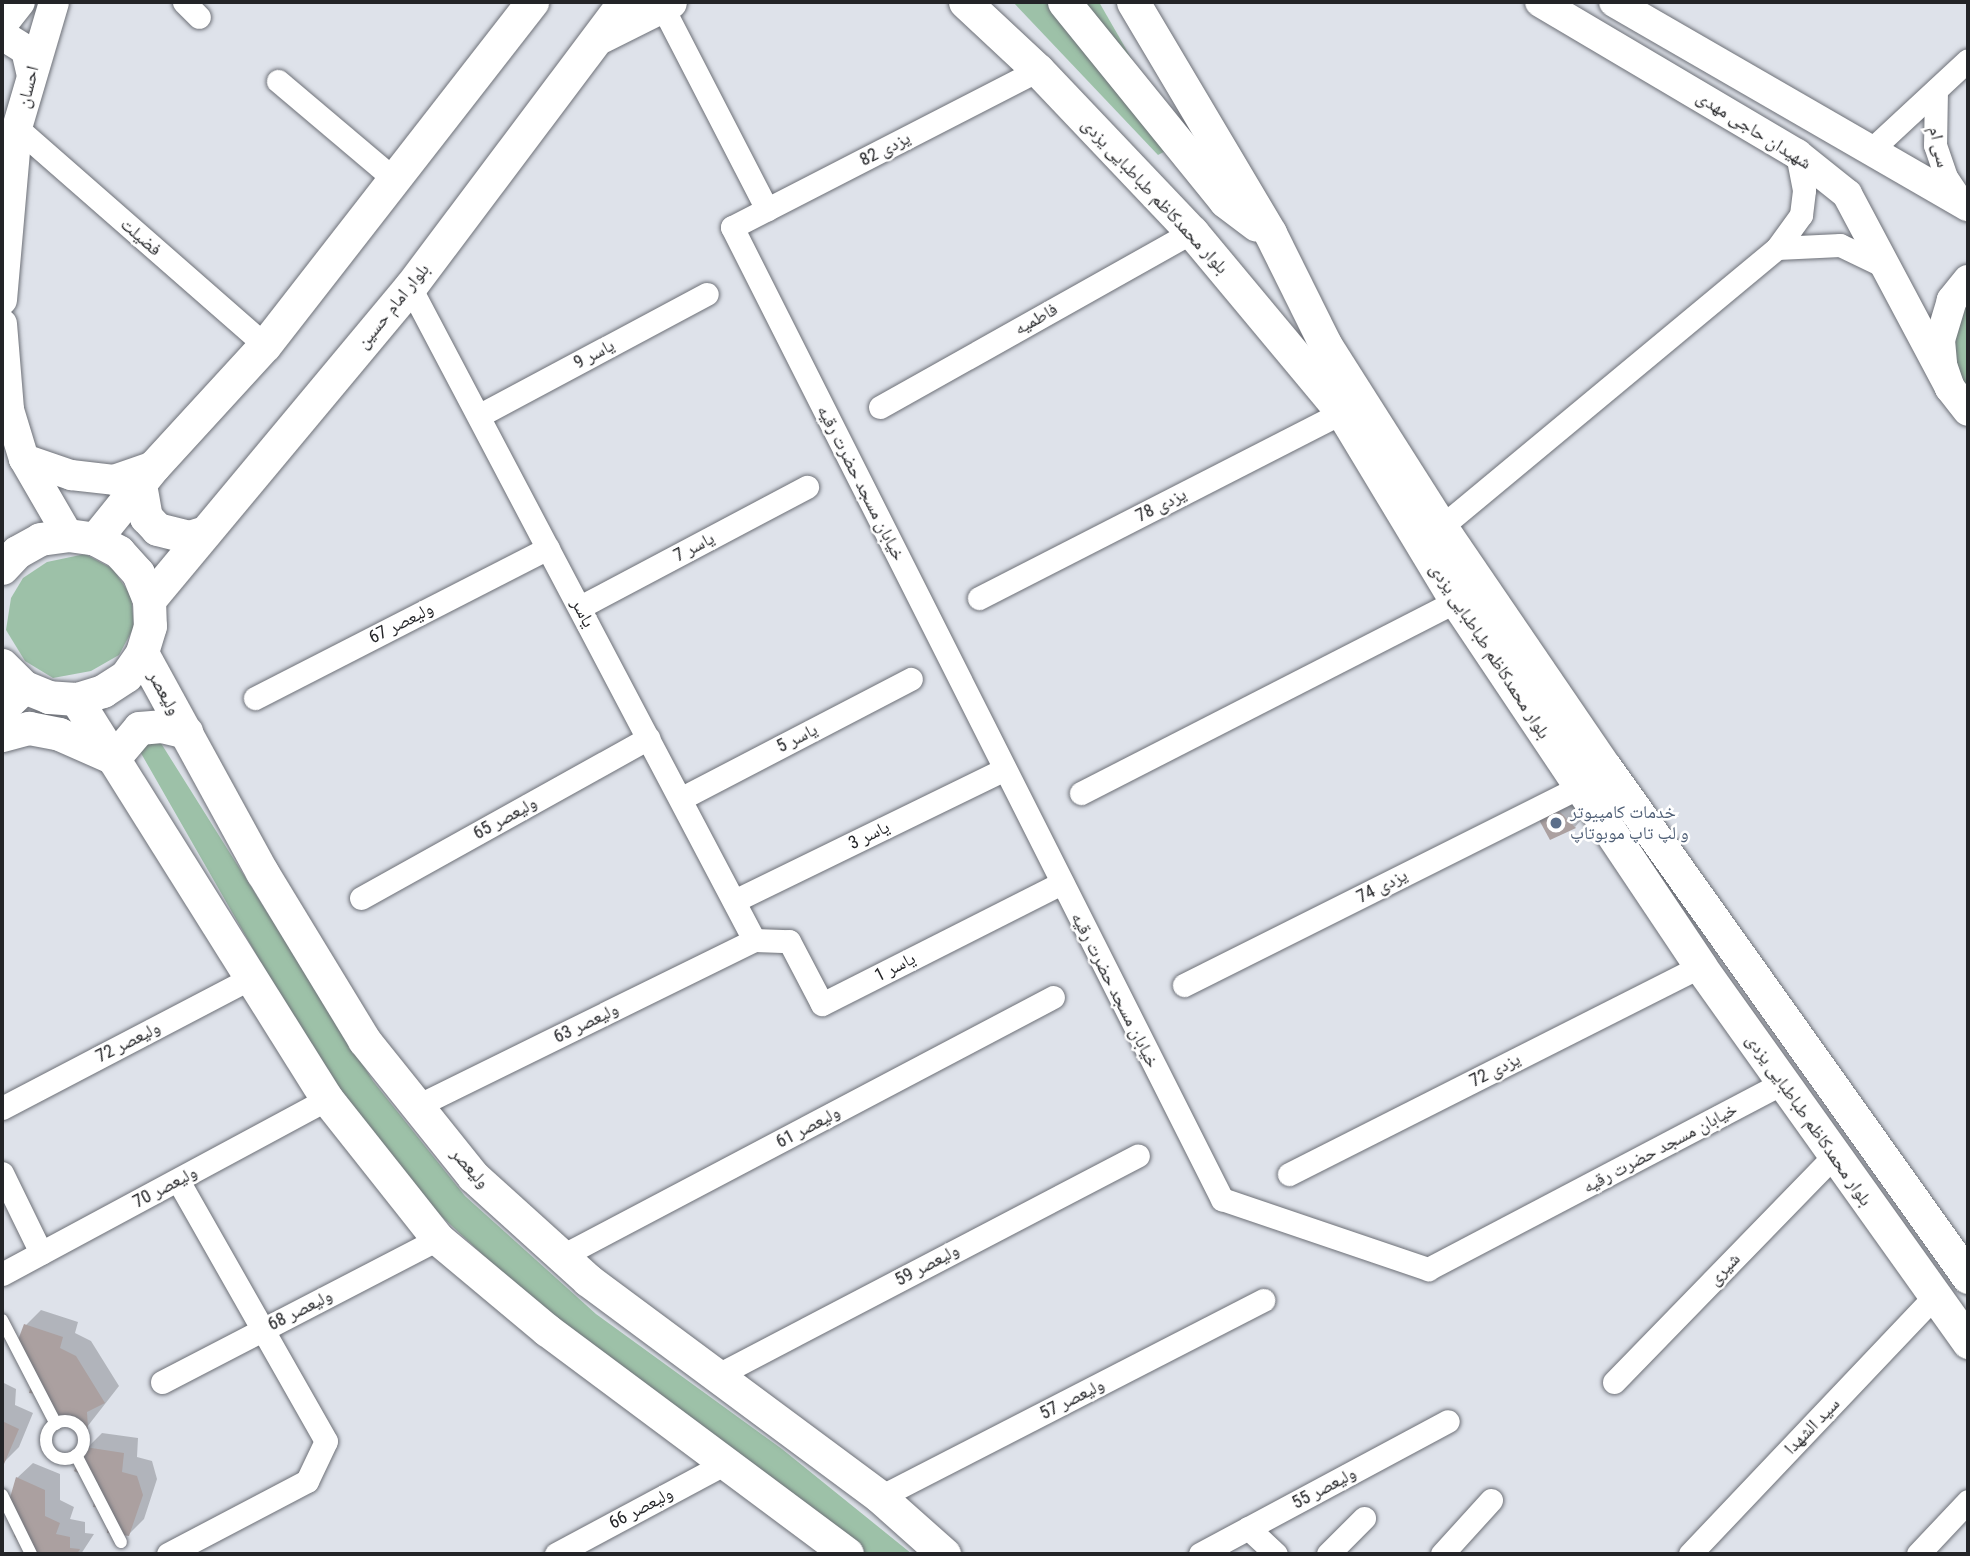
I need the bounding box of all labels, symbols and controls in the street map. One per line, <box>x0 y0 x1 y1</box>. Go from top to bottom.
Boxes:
street label: احسان <box>12 64 44 110</box>
street label: شهیدان حاجی مهدی <box>1693 86 1815 174</box>
street label: بلوار محمدکاظم طباطبایی یزدی <box>1077 114 1233 278</box>
street label: سی ام <box>1924 124 1954 170</box>
street label: یزدی 82 <box>856 127 914 171</box>
street label: فضیلت <box>116 213 166 261</box>
street label: بلوار امام حسین <box>352 259 434 353</box>
street label: فاطمیه <box>1011 298 1061 340</box>
street label: یاسر 9 <box>570 334 618 374</box>
street label: خیابان مسجد حضرت رقیه <box>812 402 910 564</box>
street label: یزدی 78 <box>1132 483 1190 527</box>
street label: یاسر 7 <box>670 527 718 567</box>
street label: بلوار محمدکاظم طباطبایی یزدی <box>1425 559 1555 743</box>
street label: یاسر <box>566 595 600 631</box>
street label: ولیعصر 67 <box>365 598 437 648</box>
street label: ولیعصر <box>143 667 185 719</box>
street label: یاسر 5 <box>773 719 821 757</box>
street label: ولیعصر 65 <box>469 792 541 844</box>
place label: خدمات کامپیوتر و لپ تاپ موبوتاپ <box>1570 802 1689 844</box>
marker: خدمات کامپیوتر و لپ تاپ موبوتاپ <box>1548 815 1564 831</box>
street label: یاسر 3 <box>845 816 893 854</box>
street label: یزدی 74 <box>1353 864 1411 908</box>
street label: خیابان مسجد حضرت رقیه <box>1066 909 1164 1071</box>
street label: یاسر 1 <box>871 948 919 986</box>
street label: ولیعصر 63 <box>550 998 622 1048</box>
street label: ولیعصر 72 <box>92 1017 164 1067</box>
street label: بلوار محمدکاظم طباطبایی یزدی <box>1741 1030 1877 1210</box>
street label: یزدی 72 <box>1466 1048 1524 1092</box>
street label: خیابان مسجد حضرت رقیه <box>1579 1098 1741 1198</box>
street label: ولیعصر 61 <box>772 1101 844 1153</box>
street label: ولیعصر <box>446 1143 494 1193</box>
street label: ولیعصر 70 <box>129 1161 201 1213</box>
street label: ولیعصر 59 <box>891 1239 963 1291</box>
street label: شیری <box>1703 1248 1745 1290</box>
street label: ولیعصر 68 <box>264 1285 336 1335</box>
street label: ولیعصر 57 <box>1036 1374 1108 1424</box>
street label: سید الشهدا <box>1780 1393 1844 1459</box>
street label: ولیعصر 55 <box>1288 1462 1360 1514</box>
street label: ولیعصر 66 <box>605 1482 677 1534</box>

